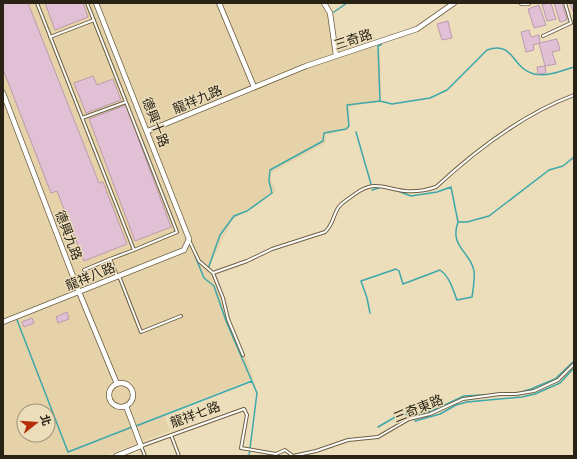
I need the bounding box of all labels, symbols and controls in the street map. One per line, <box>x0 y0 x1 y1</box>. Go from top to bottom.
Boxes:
street label: 三奇路 <box>332 26 374 53</box>
street label: 龍祥九路 <box>170 82 224 117</box>
street label: 德興十路 <box>139 95 172 149</box>
street label: 德興九路 <box>52 208 85 262</box>
street label: 龍祥八路 <box>63 260 117 293</box>
street label: 三奇東路 <box>391 392 445 425</box>
street label: 龍祥七路 <box>168 399 222 430</box>
north arrow <box>16 403 56 443</box>
text: 北 <box>37 413 53 427</box>

